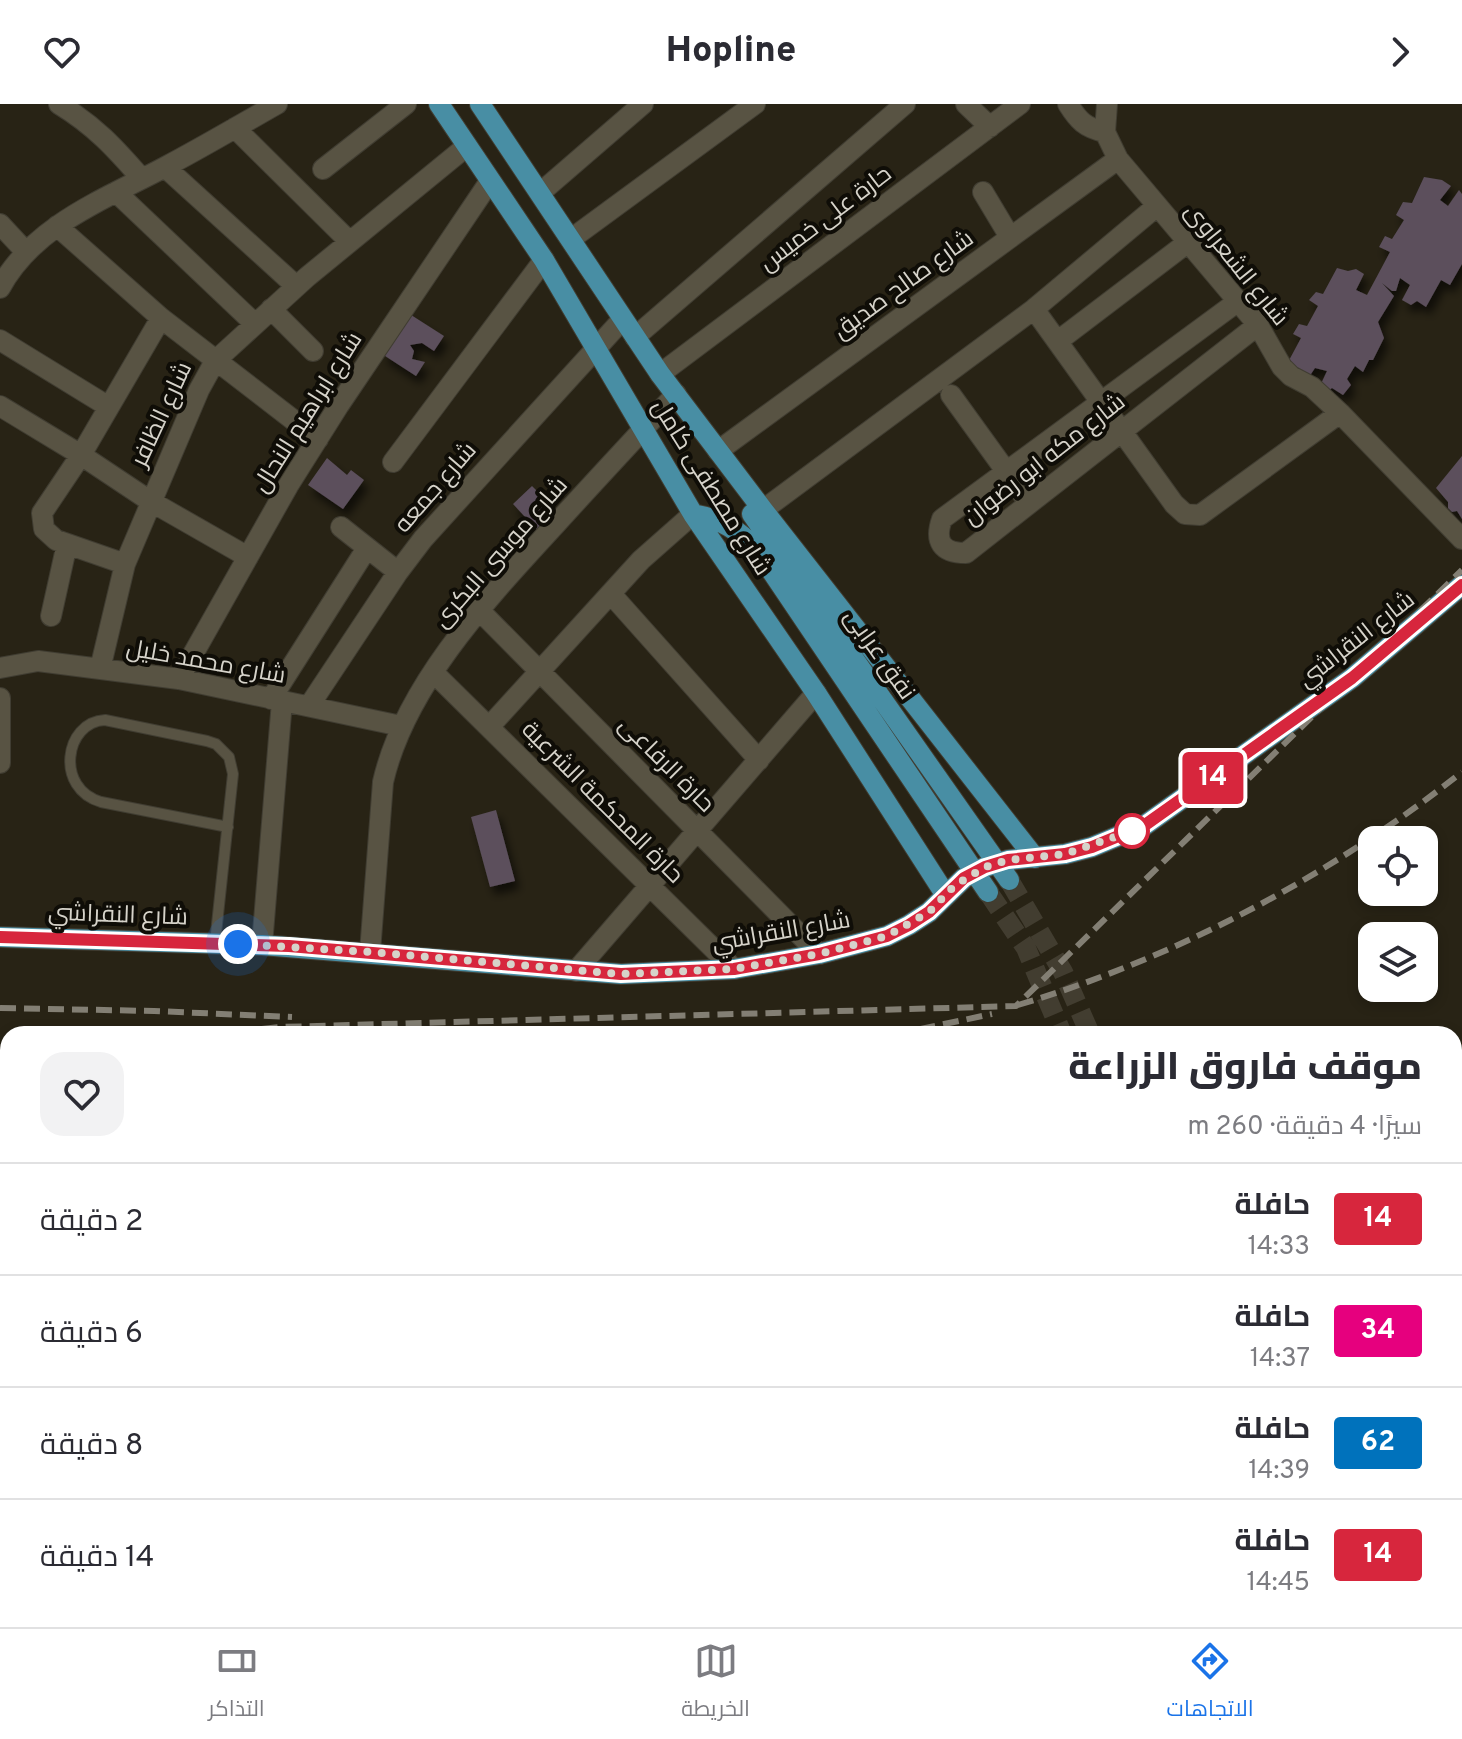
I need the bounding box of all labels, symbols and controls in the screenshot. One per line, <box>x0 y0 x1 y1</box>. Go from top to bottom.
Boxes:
text: Hopline <box>666 29 796 75</box>
icon: heart <box>40 30 84 74</box>
icon: forward <box>1378 30 1422 74</box>
street label: حارة على خميس <box>754 160 898 279</box>
street label: شارع الشعراوى <box>1177 198 1294 333</box>
street label: شارع صالح صديق <box>828 225 980 347</box>
street label: شارع ابراهيم النحال <box>247 327 370 499</box>
street label: شارع الظافر <box>125 358 200 474</box>
street label: شارع مكه ابو رضوان <box>958 388 1132 533</box>
street label: شارع مصطفى كامل <box>644 394 777 582</box>
street label: شارع جمعه <box>389 437 484 540</box>
street label: شارع موسى البكرى <box>428 472 575 635</box>
street label: شارع النقراشي <box>1293 586 1422 696</box>
street label: نفق عرابى <box>836 604 921 706</box>
street label: شارع محمد خليل <box>124 634 288 692</box>
street label: حارة الرفاعى <box>611 711 720 820</box>
street label: حارة المحكمة الشرعية <box>514 716 689 891</box>
line badge: 14 <box>1177 752 1249 804</box>
text: 14 <box>1198 760 1228 796</box>
unlabelled marker <box>1115 814 1149 848</box>
map controls <box>1358 826 1438 1002</box>
button: locate <box>1358 826 1438 906</box>
street label: شارع النقراشي <box>47 899 188 934</box>
street label: شارع النقراشي <box>710 906 853 961</box>
button: layers <box>1358 922 1438 1002</box>
your location <box>218 924 258 964</box>
text: موقف فاروق الزراعة <box>1068 1045 1422 1094</box>
button: heart <box>40 1052 124 1136</box>
text: سيرًا · 4 دقيقة · 260 m <box>1187 1111 1422 1144</box>
text: حافلة <box>1235 1188 1310 1225</box>
text: 14 <box>1363 1201 1393 1237</box>
text: 2 دقيقة <box>40 1204 143 1241</box>
text: 14:33 <box>1248 1231 1310 1264</box>
text: حافلة <box>1235 1300 1310 1337</box>
text: 34 <box>1361 1313 1395 1349</box>
text: 6 دقيقة <box>40 1316 143 1353</box>
text: 14:37 <box>1250 1343 1310 1376</box>
text: حافلة <box>1235 1412 1310 1449</box>
text: 62 <box>1361 1425 1395 1461</box>
text: 8 دقيقة <box>40 1428 143 1465</box>
text: 14:39 <box>1248 1455 1310 1488</box>
text: حافلة <box>1235 1524 1310 1561</box>
text: 14 <box>1363 1537 1393 1573</box>
text: 14 دقيقة <box>40 1540 154 1577</box>
text: 14:45 <box>1247 1567 1310 1600</box>
tab: التذاكر <box>208 1639 265 1729</box>
tab: الخريطة <box>681 1639 750 1729</box>
tab: الاتجاهات <box>1167 1639 1254 1729</box>

